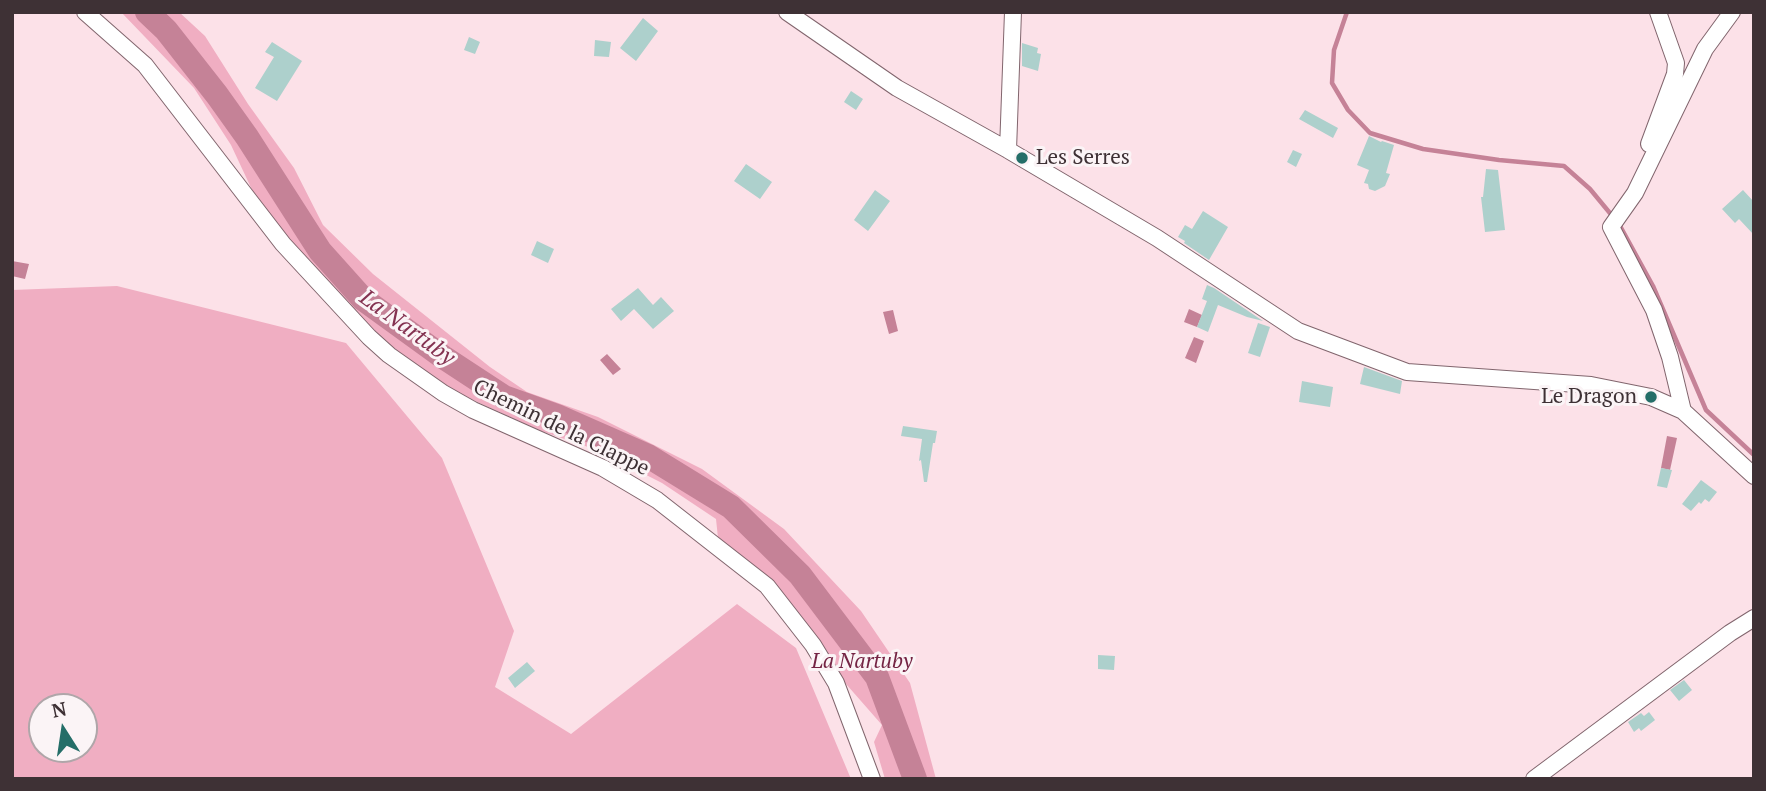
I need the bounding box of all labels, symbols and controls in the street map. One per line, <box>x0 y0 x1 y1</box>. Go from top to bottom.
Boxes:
place label: Les Serres <box>1036 145 1130 171</box>
marker: Les Serres <box>1014 150 1030 166</box>
water label: La Nartuby <box>354 284 460 372</box>
street label: Chemin de la Clappe <box>469 374 653 482</box>
place label: Le Dragon <box>1541 384 1637 410</box>
marker: Le Dragon <box>1643 389 1659 405</box>
park label: La Nartuby <box>811 649 913 675</box>
north arrow <box>28 693 98 763</box>
text: N <box>49 695 69 723</box>

